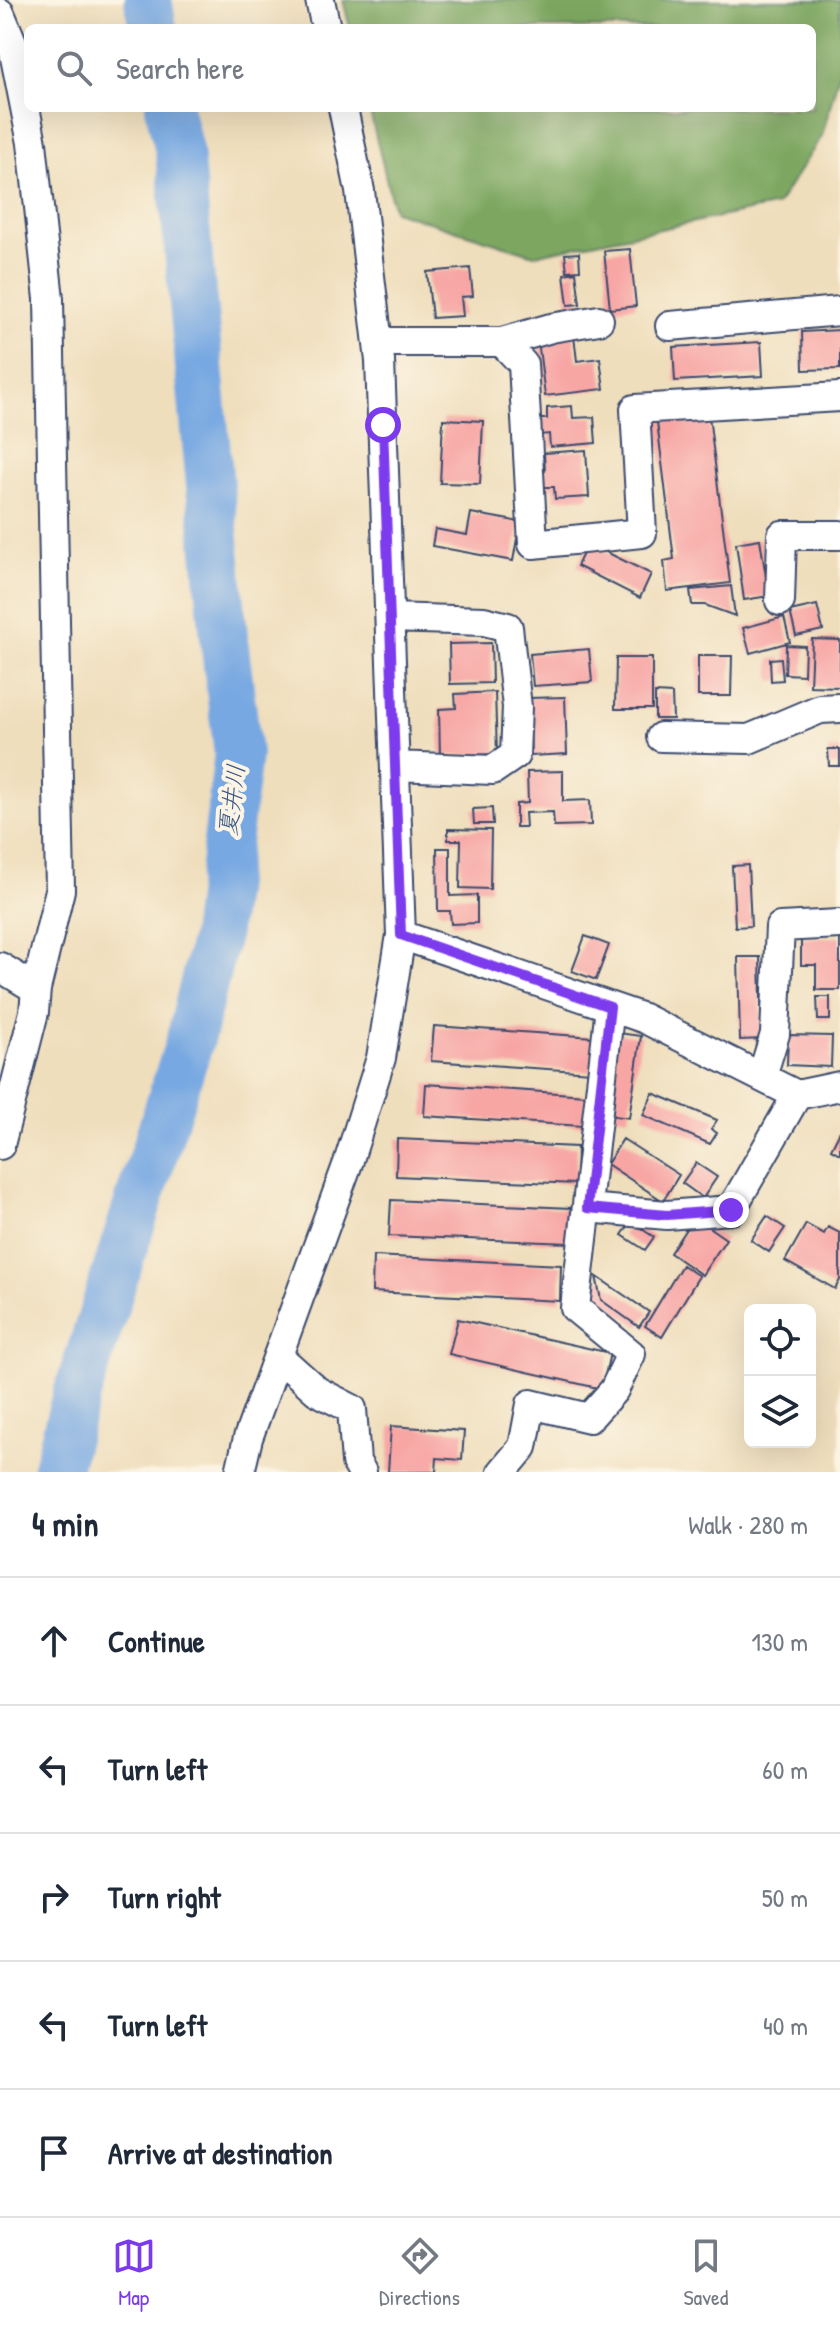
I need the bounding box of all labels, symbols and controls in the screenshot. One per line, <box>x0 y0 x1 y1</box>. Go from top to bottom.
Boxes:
search box <box>24 24 816 112</box>
icon: search <box>52 46 96 90</box>
text: Search here <box>116 48 244 88</box>
route start <box>365 407 401 443</box>
water label: 夏井川 <box>211 762 251 838</box>
route end <box>713 1192 749 1228</box>
map controls <box>744 1304 816 1448</box>
button: locate <box>744 1304 816 1376</box>
button: layers <box>744 1376 816 1448</box>
text: 4 min <box>32 1501 99 1547</box>
text: Walk · 280 m <box>688 1507 808 1542</box>
icon: ahead <box>32 1619 76 1663</box>
text: Continue <box>108 1621 205 1661</box>
text: 130 m <box>752 1624 808 1659</box>
icon: left <box>32 1747 76 1791</box>
text: Turn left <box>108 1749 207 1789</box>
text: 60 m <box>762 1752 808 1787</box>
icon: right <box>32 1875 76 1919</box>
text: Turn right <box>108 1877 221 1917</box>
text: 50 m <box>762 1880 808 1915</box>
icon: left <box>32 2003 76 2047</box>
text: Turn left <box>108 2005 207 2045</box>
text: 40 m <box>763 2008 808 2043</box>
icon: arrive <box>32 2131 76 2175</box>
text: Arrive at destination <box>108 2133 333 2173</box>
tab: Map <box>112 2234 156 2312</box>
tab: Directions <box>379 2234 460 2312</box>
tab: Saved <box>683 2234 728 2312</box>

